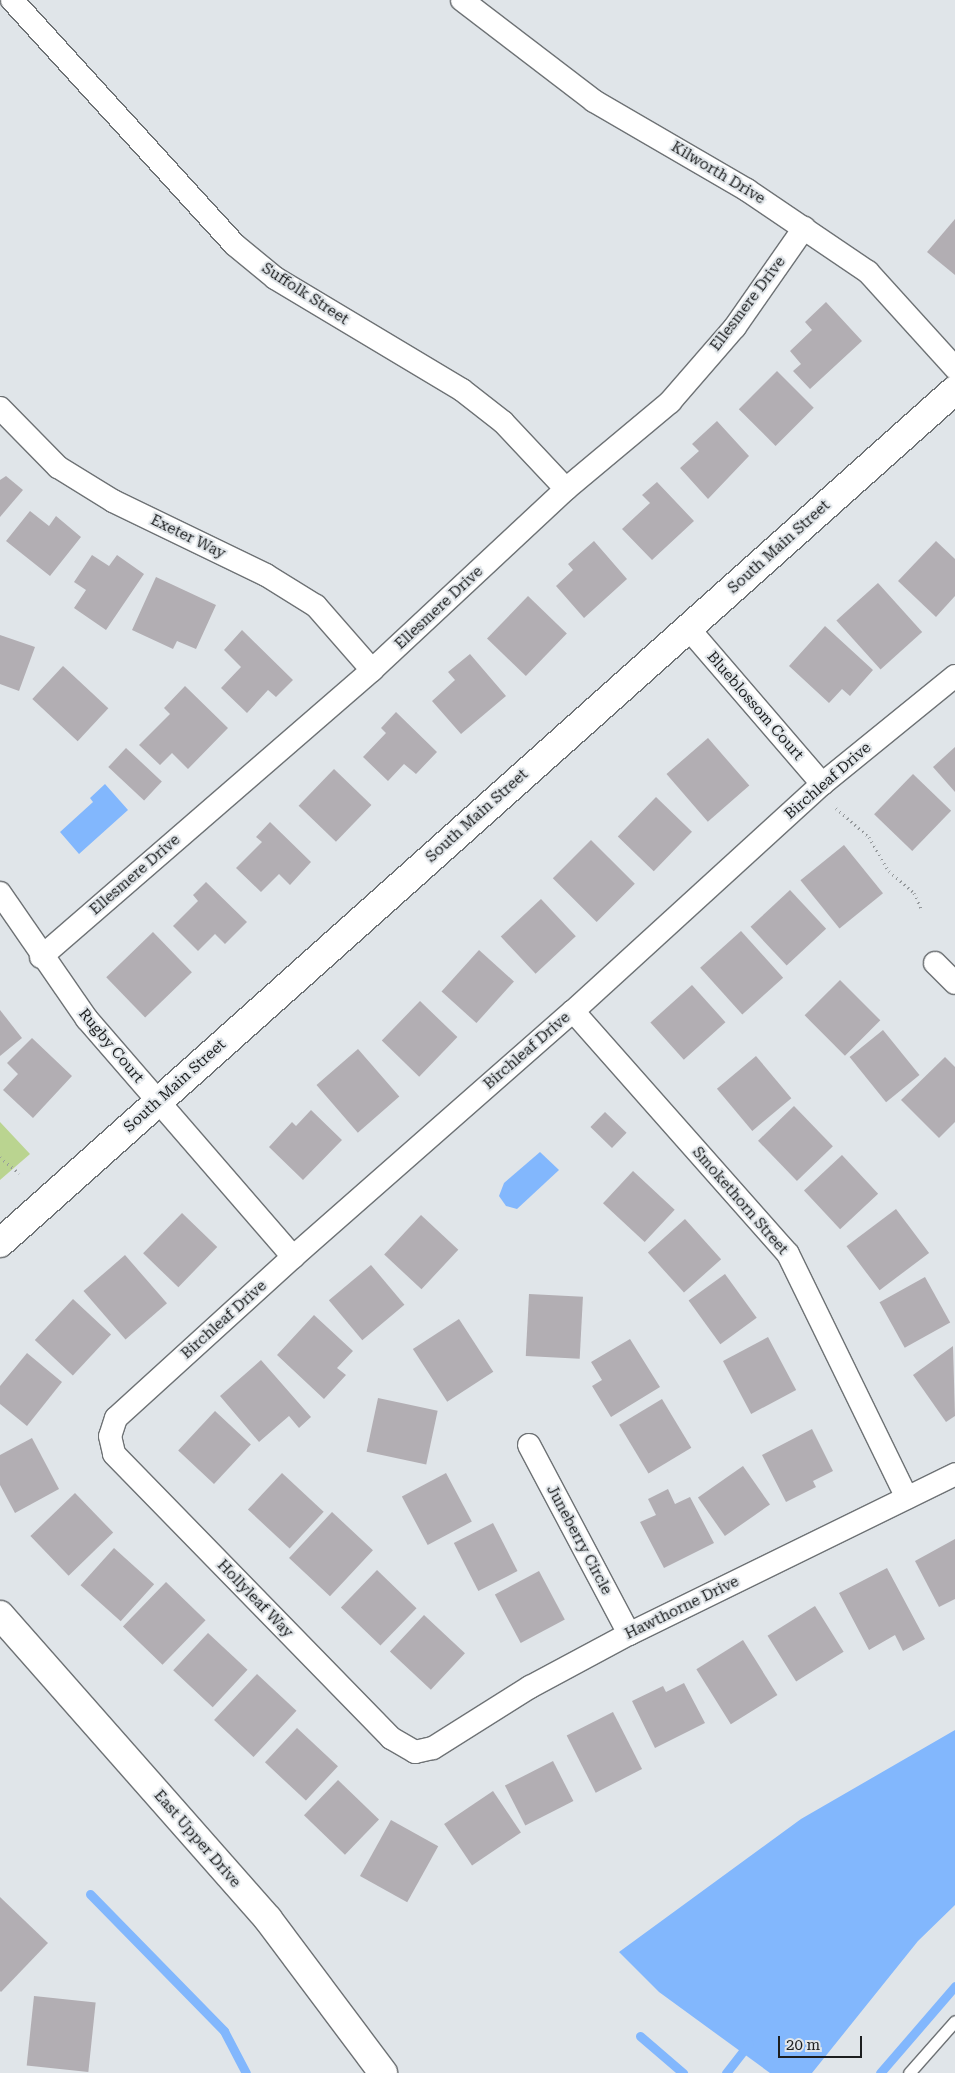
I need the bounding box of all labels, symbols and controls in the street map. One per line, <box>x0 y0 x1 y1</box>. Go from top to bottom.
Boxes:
street label: Kilworth Drive <box>668 138 768 208</box>
street label: Ellesmere Drive <box>707 253 789 355</box>
street label: Suffolk Street <box>258 259 352 329</box>
street label: South Main Street <box>724 497 834 597</box>
street label: Exeter Way <box>148 511 228 563</box>
street label: Ellesmere Drive <box>391 563 487 653</box>
street label: Blueblossom Court <box>703 648 807 764</box>
street label: Birchleaf Drive <box>781 739 875 823</box>
street label: South Main Street <box>422 766 532 866</box>
street label: Ellesmere Drive <box>86 831 184 919</box>
street label: Rugby Court <box>75 1005 147 1087</box>
street label: Birchleaf Drive <box>480 1009 574 1093</box>
street label: South Main Street <box>120 1036 230 1136</box>
street label: Smokethorn Street <box>688 1144 792 1258</box>
street label: Birchleaf Drive <box>178 1277 270 1363</box>
street label: Juneberry Circle <box>543 1482 615 1598</box>
street label: Hollyleaf Way <box>213 1556 297 1642</box>
street label: Hawthorne Drive <box>622 1573 742 1643</box>
street label: East Upper Drive <box>150 1787 244 1891</box>
scale bar <box>780 2026 864 2058</box>
text: 20 m <box>786 2036 820 2054</box>

